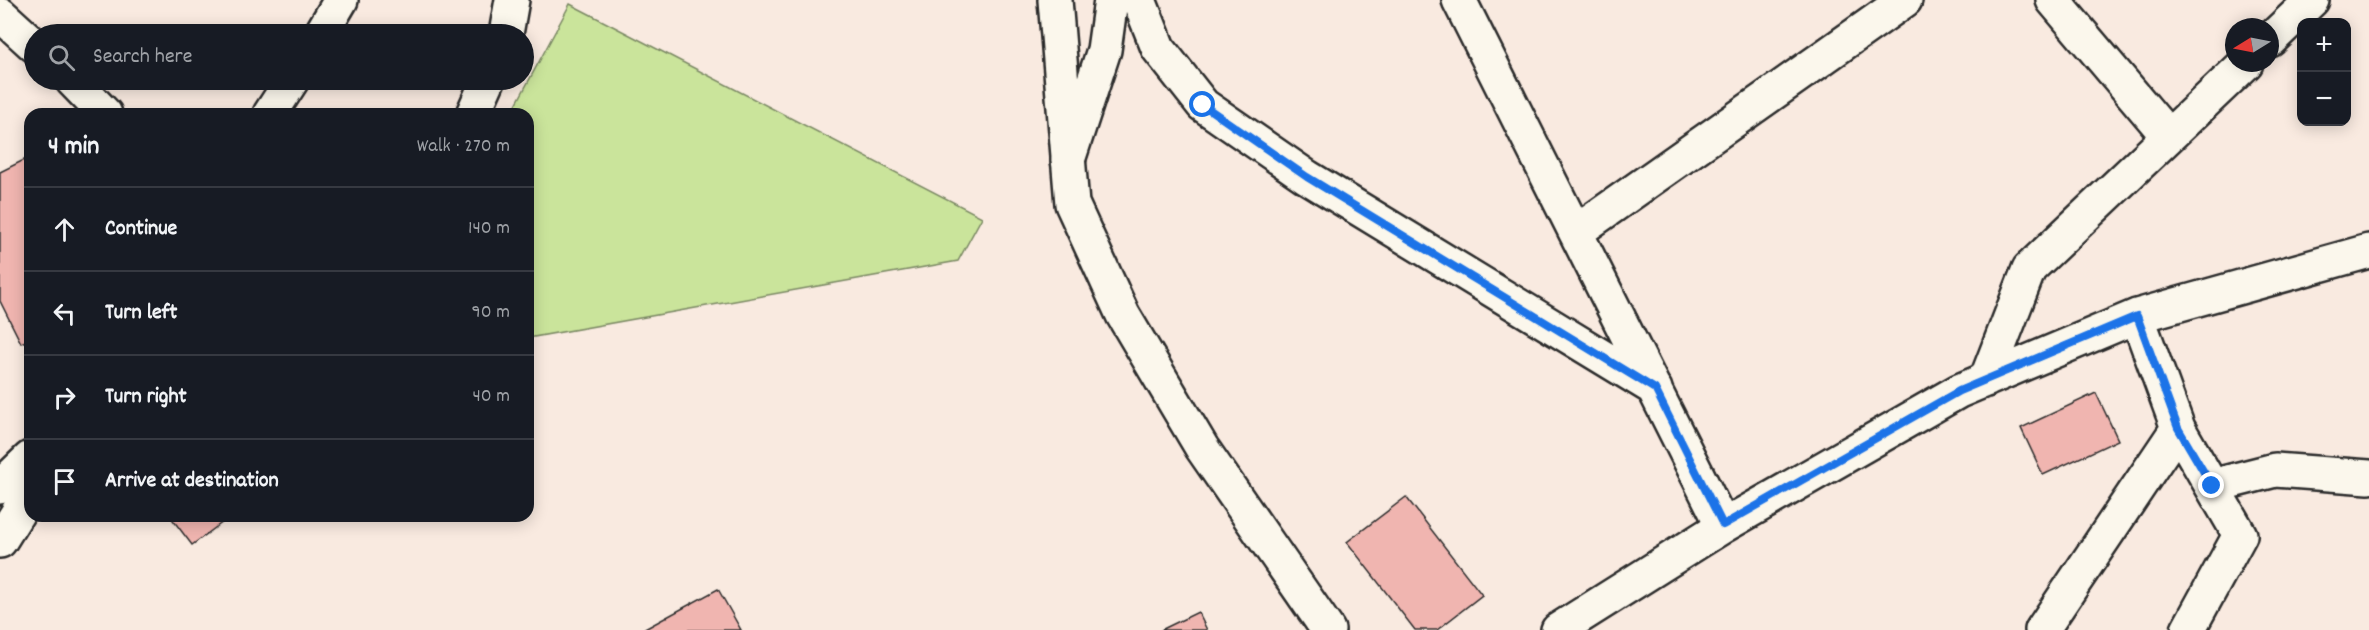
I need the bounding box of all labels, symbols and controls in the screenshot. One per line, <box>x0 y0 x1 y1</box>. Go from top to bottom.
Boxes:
north arrow <box>2225 18 2279 72</box>
map controls <box>2297 18 2351 126</box>
button: + <box>2297 18 2351 72</box>
search box <box>24 24 534 90</box>
icon: search <box>45 41 78 74</box>
text: Search here <box>93 42 192 73</box>
button: − <box>2297 72 2351 126</box>
route start <box>1189 91 1215 117</box>
text: 4 min <box>48 129 99 166</box>
text: Walk · 270 m <box>417 133 510 161</box>
icon: ahead <box>48 213 81 246</box>
text: Continue <box>105 214 177 245</box>
text: 140 m <box>468 215 510 243</box>
icon: left <box>48 297 81 330</box>
text: Turn left <box>105 298 177 329</box>
text: 90 m <box>472 299 510 327</box>
icon: right <box>48 381 81 414</box>
text: Turn right <box>105 382 187 413</box>
text: 40 m <box>472 383 510 411</box>
icon: arrive <box>48 465 81 498</box>
text: Arrive at destination <box>105 466 279 497</box>
route end <box>2198 472 2224 498</box>

